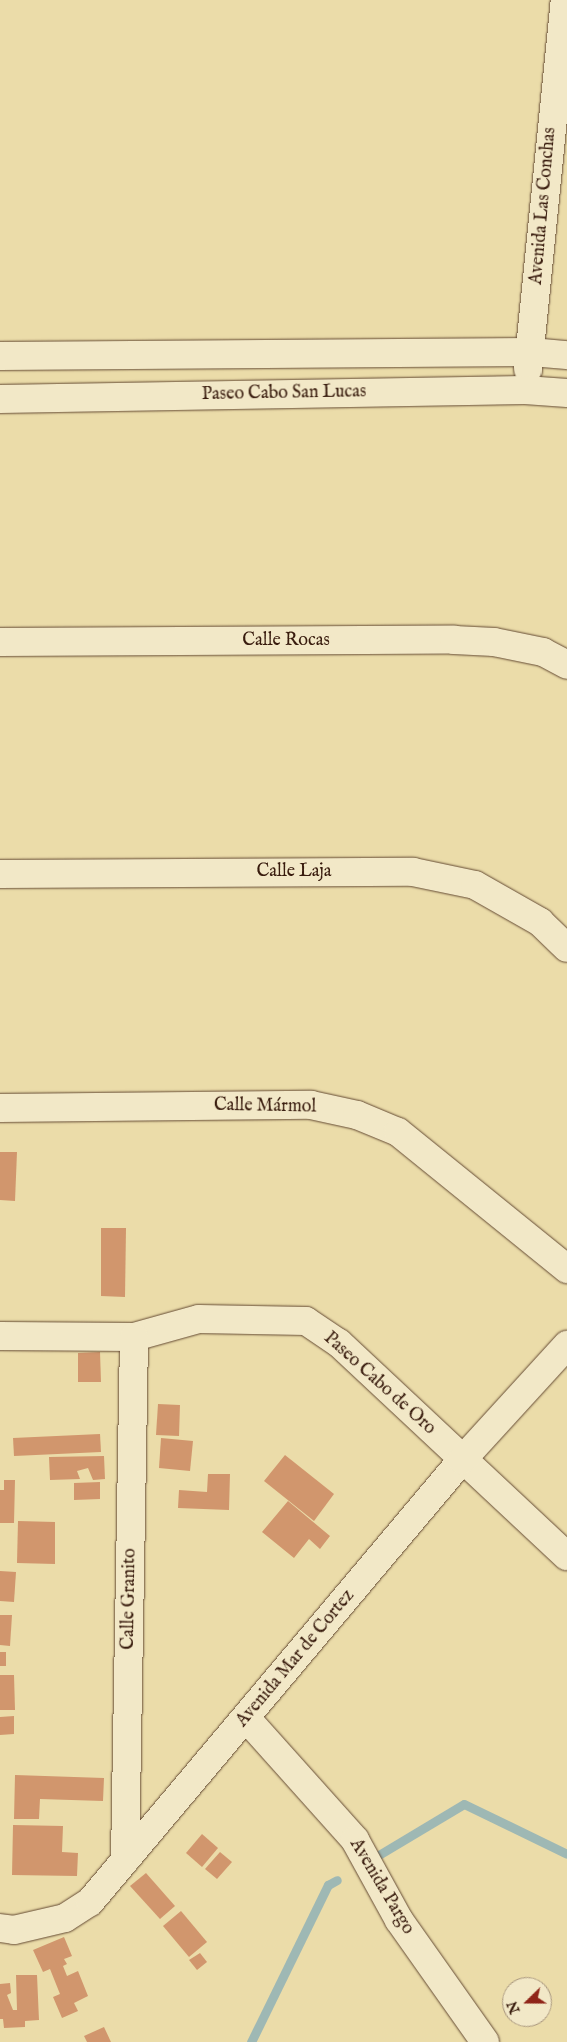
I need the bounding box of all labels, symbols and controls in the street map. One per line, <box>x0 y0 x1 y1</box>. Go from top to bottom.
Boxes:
street label: Avenida Las Conchas <box>526 126 562 286</box>
street label: Paseo Cabo San Lucas <box>201 382 367 406</box>
street label: Calle Rocas <box>242 630 330 652</box>
street label: Calle Laja <box>256 861 332 883</box>
street label: Calle Mármol <box>214 1095 316 1119</box>
street label: Paseo Cabo de Oro <box>319 1328 439 1440</box>
street label: Calle Granito <box>118 1548 142 1650</box>
street label: Avenida Mar de Cortez <box>232 1586 360 1732</box>
street label: Avenida Pargo <box>344 1835 418 1939</box>
north arrow <box>502 1977 552 2027</box>
text: N <box>503 1998 525 2016</box>

